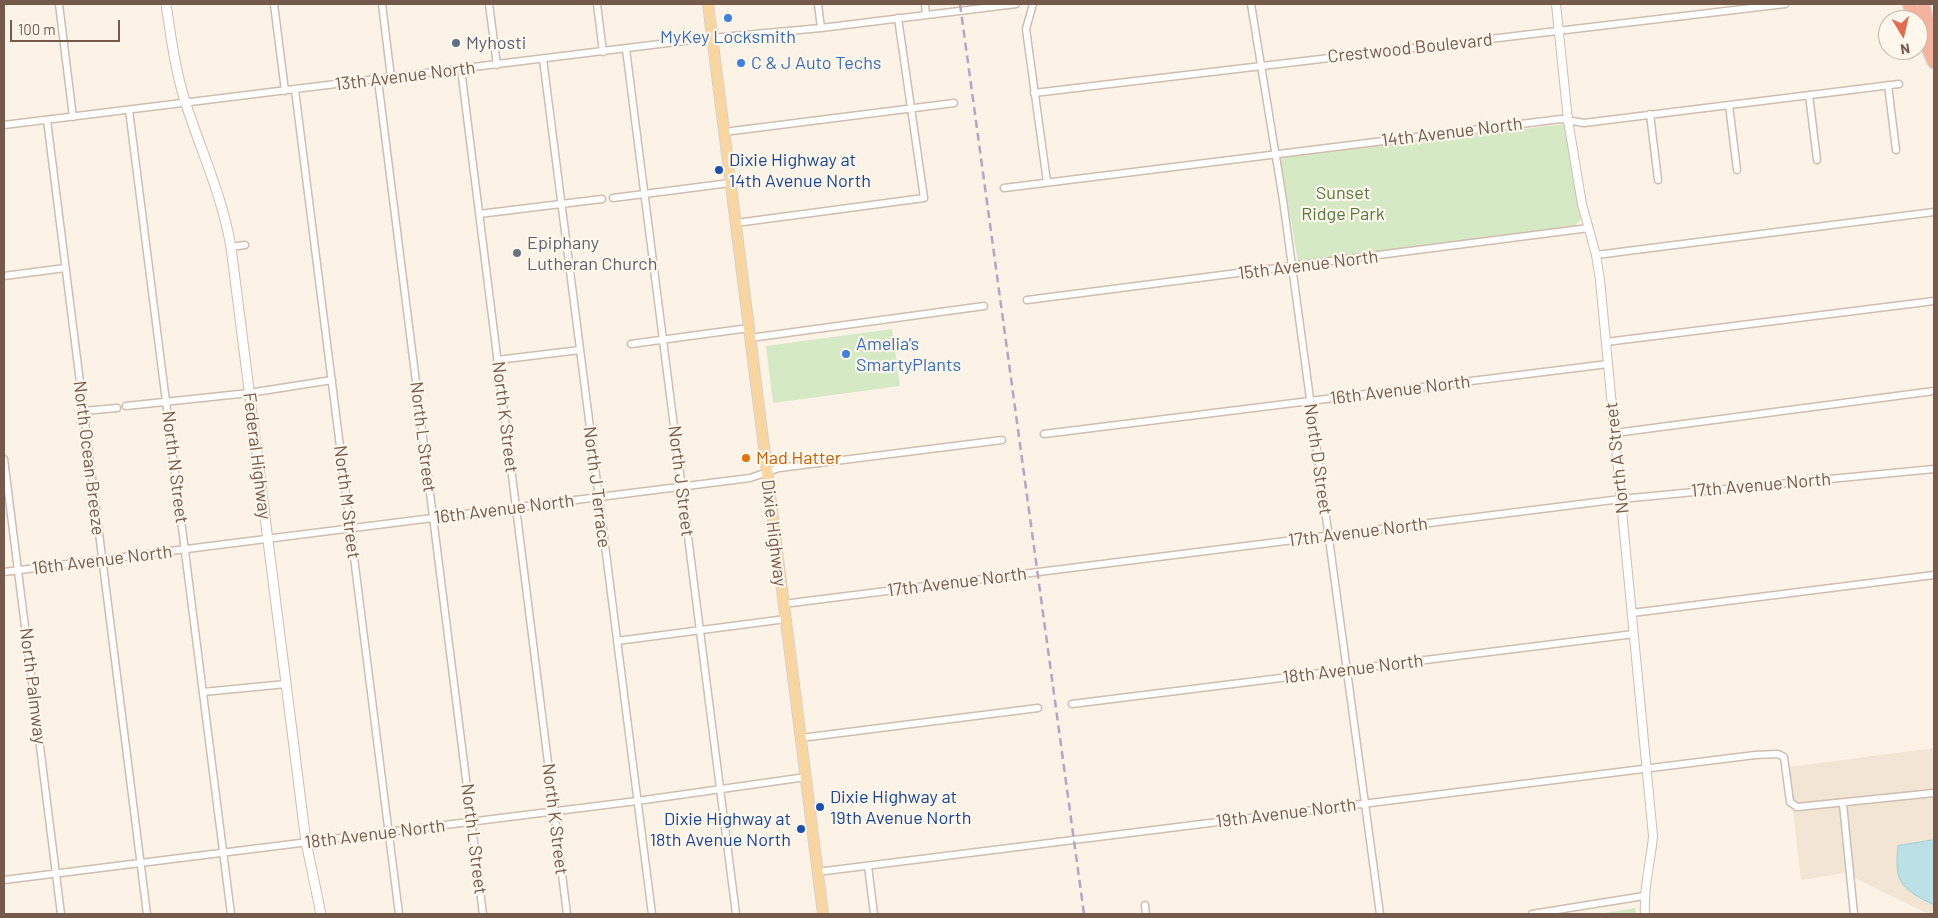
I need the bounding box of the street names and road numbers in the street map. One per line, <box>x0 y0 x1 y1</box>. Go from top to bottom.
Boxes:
street label: Crestwood Boulevard <box>1326 29 1494 67</box>
street label: 13th Avenue North <box>334 57 476 95</box>
street label: 14th Avenue North <box>1380 113 1524 151</box>
street label: 15th Avenue North <box>1237 246 1379 284</box>
street label: North K Street <box>487 360 523 474</box>
street label: 16th Avenue North <box>1329 371 1471 409</box>
street label: North Ocean Breeze <box>69 379 109 537</box>
street label: North L Street <box>405 380 441 494</box>
street label: Federal Highway <box>239 391 275 521</box>
street label: North A Street <box>1600 401 1634 515</box>
street label: North D Street <box>1299 402 1337 516</box>
street label: North N Street <box>157 409 193 525</box>
street label: North J Street <box>663 424 699 538</box>
street label: North J Terrace <box>579 425 615 549</box>
street label: North M Street <box>329 444 365 560</box>
street label: 17th Avenue North <box>1690 468 1832 502</box>
street label: Dixie Highway <box>757 478 791 588</box>
street label: 16th Avenue North <box>433 490 575 528</box>
street label: 17th Avenue North <box>1287 513 1429 551</box>
street label: 16th Avenue North <box>31 541 173 579</box>
street label: 17th Avenue North <box>886 563 1028 601</box>
street label: North Palmway <box>15 626 51 746</box>
street label: 18th Avenue North <box>1282 650 1424 688</box>
street label: North K Street <box>537 762 573 876</box>
street label: North L Street <box>456 782 492 896</box>
street label: 19th Avenue North <box>1215 794 1357 832</box>
street label: 18th Avenue North <box>304 815 446 853</box>

